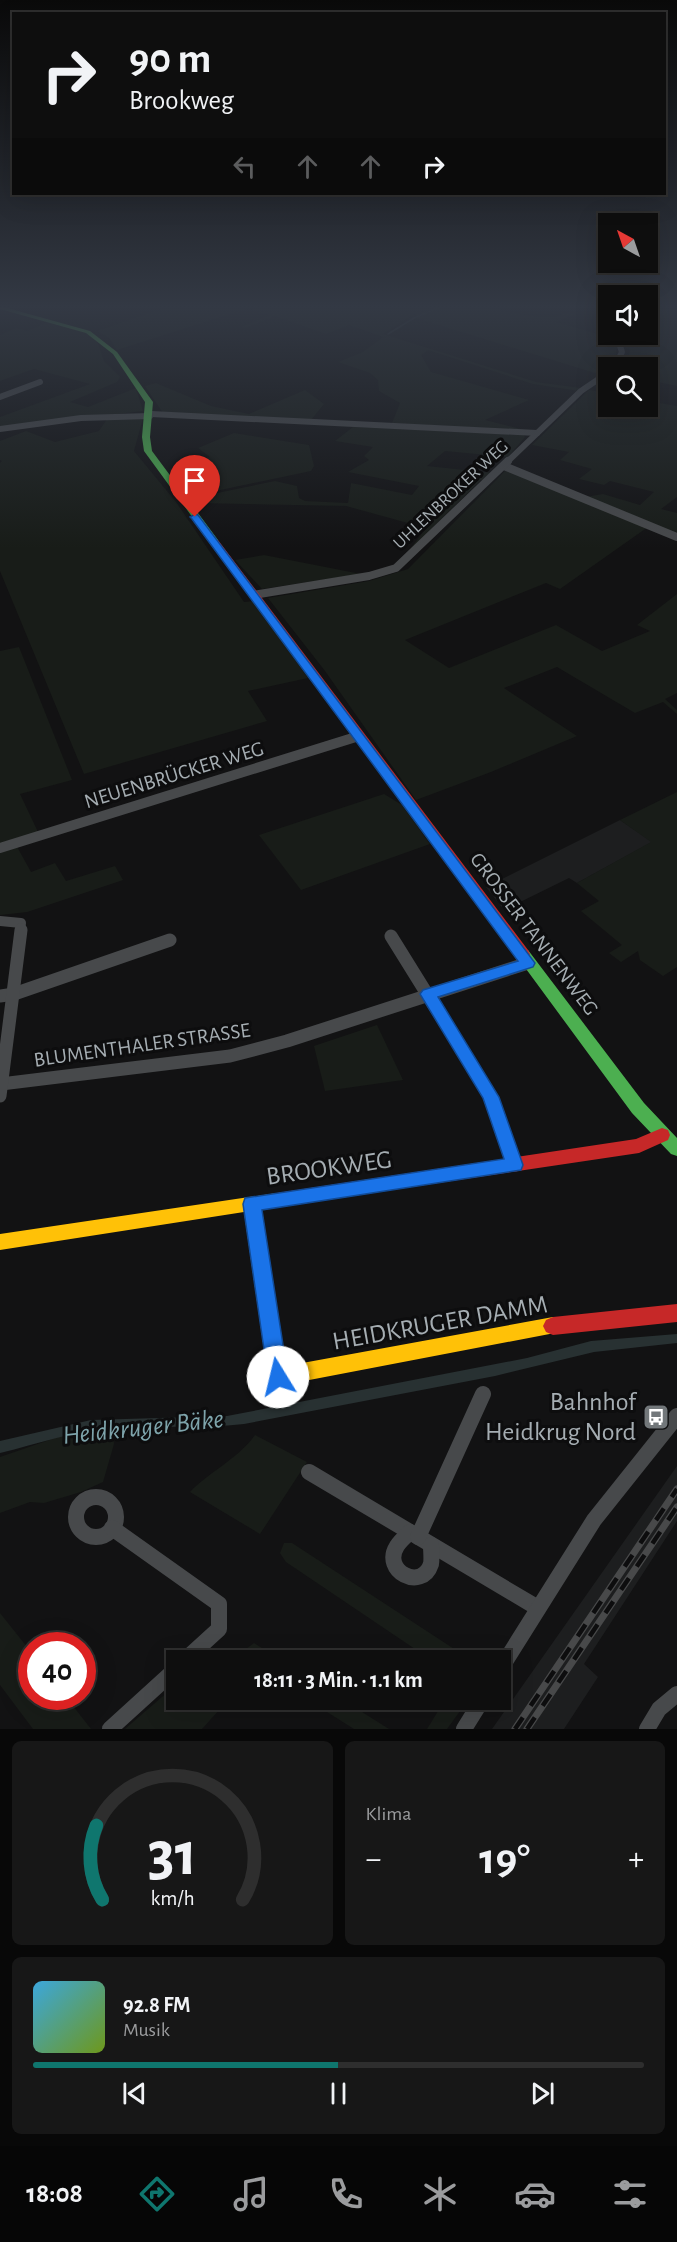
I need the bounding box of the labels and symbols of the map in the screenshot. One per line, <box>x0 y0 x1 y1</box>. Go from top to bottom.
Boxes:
north arrow <box>598 213 658 273</box>
street label: UHLENBROKER WEG <box>390 437 512 553</box>
pin <box>169 455 220 517</box>
street label: NEUENBRÜCKER WEG <box>81 737 266 812</box>
street label: GROSSER TANNENWEG <box>466 849 602 1019</box>
street label: BLUMENTHALER STRASSE <box>32 1019 252 1071</box>
street label: BROOKWEG <box>265 1146 393 1190</box>
street label: HEIDKRUGER DAMM <box>330 1291 550 1355</box>
position arrow <box>246 1345 310 1409</box>
place label: Bahnhof Heidkrug Nord <box>485 1389 638 1445</box>
bus stop icon: Bahnhof Heidkrug Nord <box>641 1402 671 1432</box>
water label: Heidkruger Bäke <box>61 1405 225 1449</box>
speed limit sign: 40 <box>18 1632 96 1710</box>

